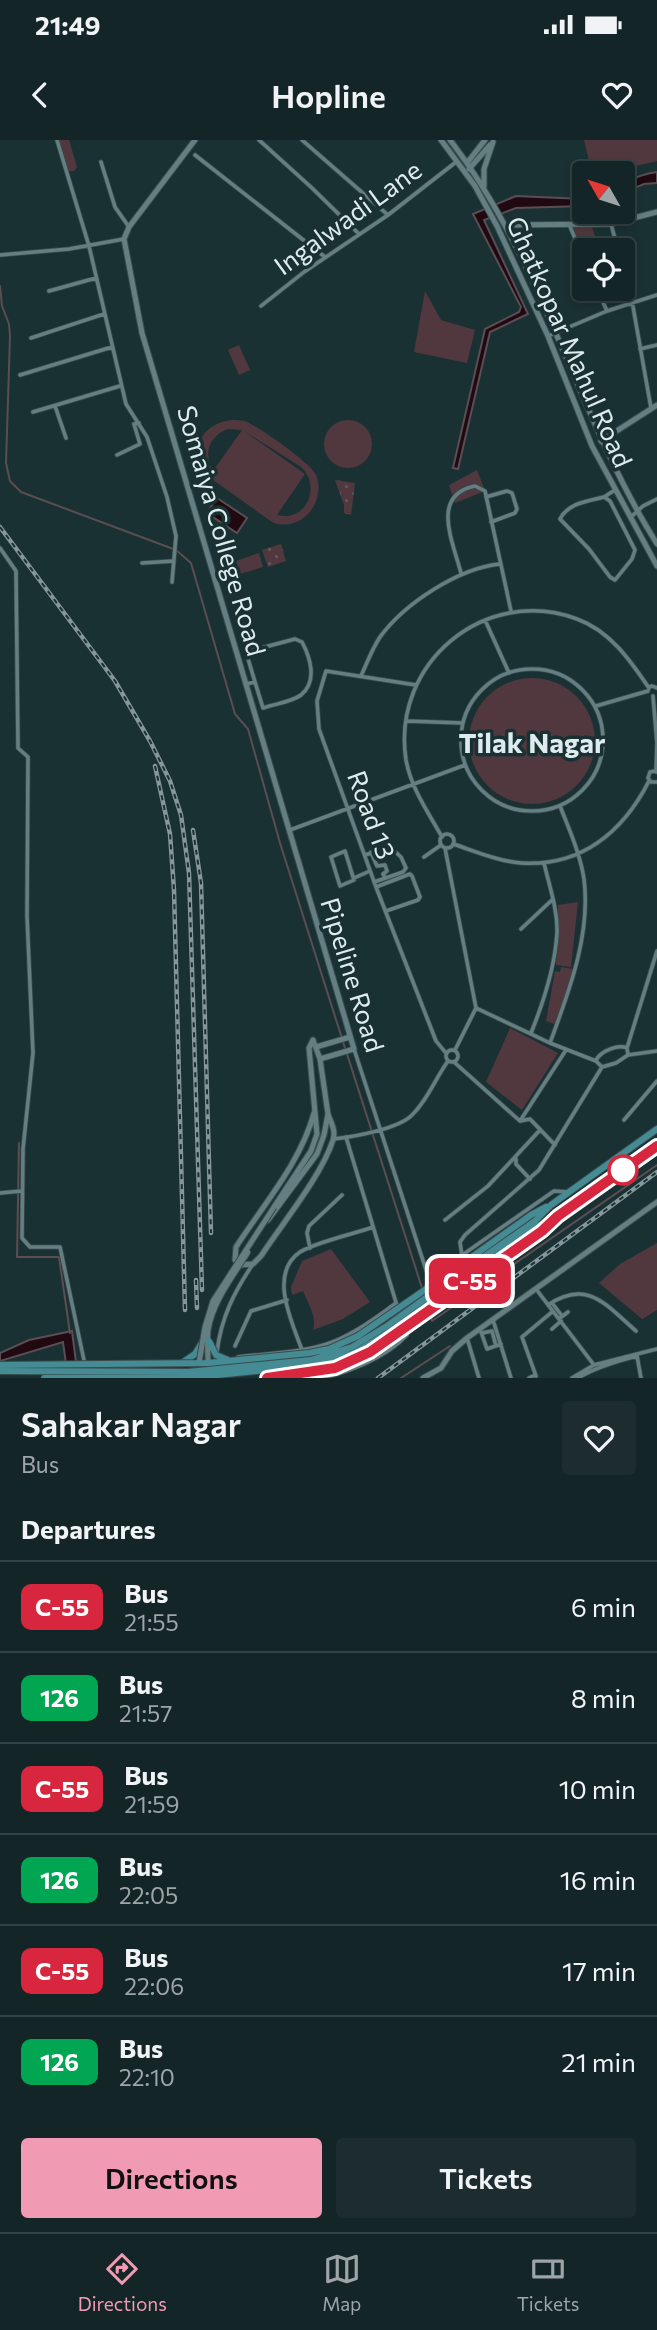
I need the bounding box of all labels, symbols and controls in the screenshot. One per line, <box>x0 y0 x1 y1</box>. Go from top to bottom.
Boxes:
text: 21:49 <box>35 9 100 40</box>
text: Hopline <box>271 75 386 115</box>
icon: back <box>21 76 59 114</box>
icon: heart <box>598 76 636 114</box>
street label: Ingalwadi Lane <box>268 153 427 281</box>
north arrow <box>572 161 635 224</box>
map controls <box>572 161 635 301</box>
street label: Ghatkopar Mahul Road <box>501 211 640 472</box>
button: locate <box>572 238 635 301</box>
street label: Somaiya College Road <box>172 402 273 659</box>
district label: Tilak Nagar <box>458 725 606 759</box>
street label: Road 13 <box>342 766 403 863</box>
street label: Pipeline Road <box>315 894 392 1055</box>
unlabelled marker <box>608 1155 638 1185</box>
line badge: C-55 <box>421 1258 519 1304</box>
text: C-55 <box>443 1266 497 1295</box>
button: heart <box>562 1401 636 1475</box>
text: Sahakar Nagar <box>21 1403 241 1444</box>
text: Bus <box>21 1450 59 1478</box>
text: Departures <box>21 1513 156 1544</box>
text: Bus <box>124 1577 168 1608</box>
text: 6 min <box>571 1591 636 1622</box>
text: C-55 <box>35 1592 89 1621</box>
text: 21:55 <box>124 1608 179 1636</box>
text: Bus <box>119 1668 163 1699</box>
text: 8 min <box>571 1682 636 1713</box>
text: 126 <box>40 1683 79 1712</box>
text: 21:57 <box>119 1699 172 1727</box>
text: Bus <box>124 1759 168 1790</box>
text: 10 min <box>559 1773 636 1804</box>
text: C-55 <box>35 1774 89 1803</box>
text: 21:59 <box>124 1790 180 1818</box>
text: Bus <box>119 1850 163 1881</box>
text: 16 min <box>560 1864 636 1895</box>
text: 126 <box>40 1865 79 1894</box>
text: 22:05 <box>119 1881 178 1909</box>
text: Bus <box>124 1941 168 1972</box>
text: 17 min <box>562 1955 636 1986</box>
text: C-55 <box>35 1956 89 1985</box>
text: 22:06 <box>124 1972 184 2000</box>
text: Bus <box>119 2032 163 2063</box>
text: 21 min <box>561 2046 636 2077</box>
text: 126 <box>40 2047 79 2076</box>
text: 22:10 <box>119 2063 175 2091</box>
button: Directions <box>21 2138 322 2218</box>
button: Tickets <box>336 2138 636 2218</box>
tab: Directions <box>78 2250 167 2315</box>
tab: Map <box>322 2250 361 2315</box>
tab: Tickets <box>517 2250 579 2315</box>

